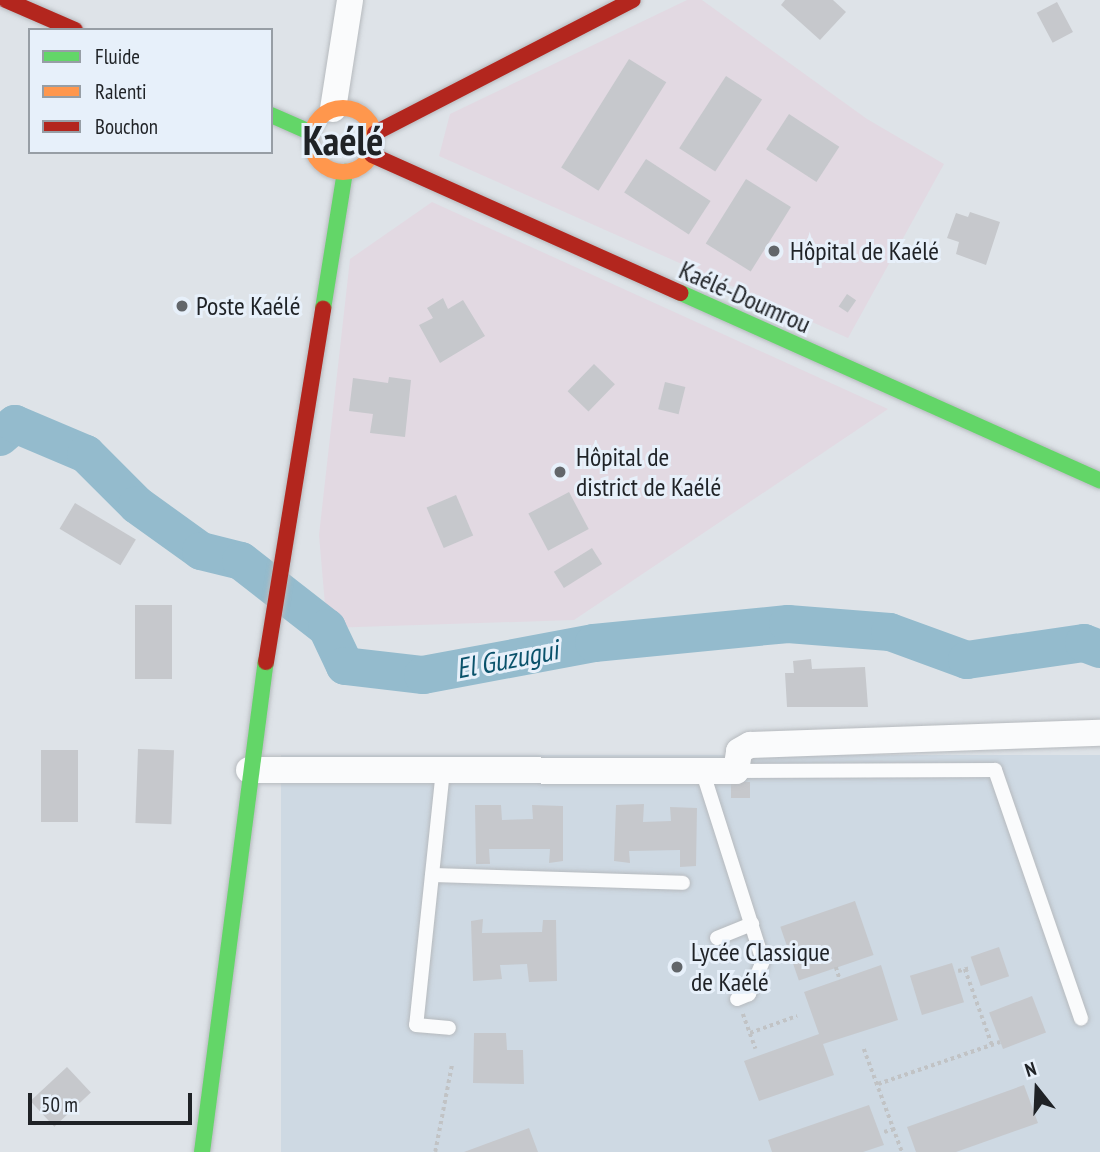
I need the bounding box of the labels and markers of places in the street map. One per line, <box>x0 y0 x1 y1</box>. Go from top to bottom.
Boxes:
place label: Hôpital de Kaélé <box>790 235 939 267</box>
marker: Hôpital de Kaélé <box>764 241 784 261</box>
place label: Poste Kaélé <box>196 290 300 322</box>
marker: Poste Kaélé <box>174 298 190 314</box>
place label: Hôpital de district de Kaélé <box>576 441 721 503</box>
marker: Hôpital de district de Kaélé <box>550 462 570 482</box>
place label: Lycée Classique de Kaélé <box>691 936 830 998</box>
marker: Lycée Classique de Kaélé <box>669 959 685 975</box>

